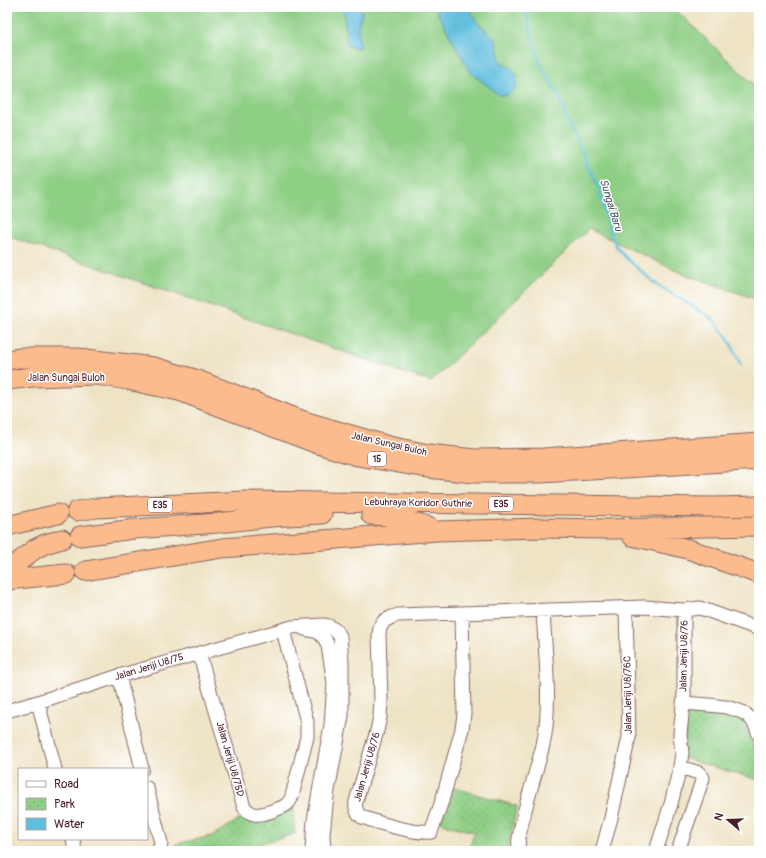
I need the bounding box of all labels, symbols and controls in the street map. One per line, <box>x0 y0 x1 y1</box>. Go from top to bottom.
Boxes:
water label: Sungai Baru <box>597 177 626 234</box>
street label: Jalan Sungai Buloh <box>27 372 105 384</box>
street label: Jalan Sungai Buloh <box>350 429 428 459</box>
road number: 15 <box>368 452 386 466</box>
street label: Lebuhraya Koridor Guthrie <box>364 496 472 510</box>
road number: E35 <box>489 497 513 511</box>
road number: E35 <box>148 498 172 512</box>
street label: Jalan Jeriji U8/76 <box>677 620 691 692</box>
street label: Jalan Jeriji U8/75 <box>113 651 185 683</box>
street label: Jalan Jeriji U8/76C <box>621 656 635 734</box>
street label: Jalan Jeriji U8/75D <box>214 720 246 798</box>
street label: Jalan Jeriji U8/76 <box>351 731 383 803</box>
legend <box>18 768 148 840</box>
text: Road <box>54 777 79 792</box>
text: Park <box>54 797 75 812</box>
north arrow <box>708 800 748 840</box>
text: N <box>712 811 727 823</box>
text: Water <box>54 817 85 832</box>

